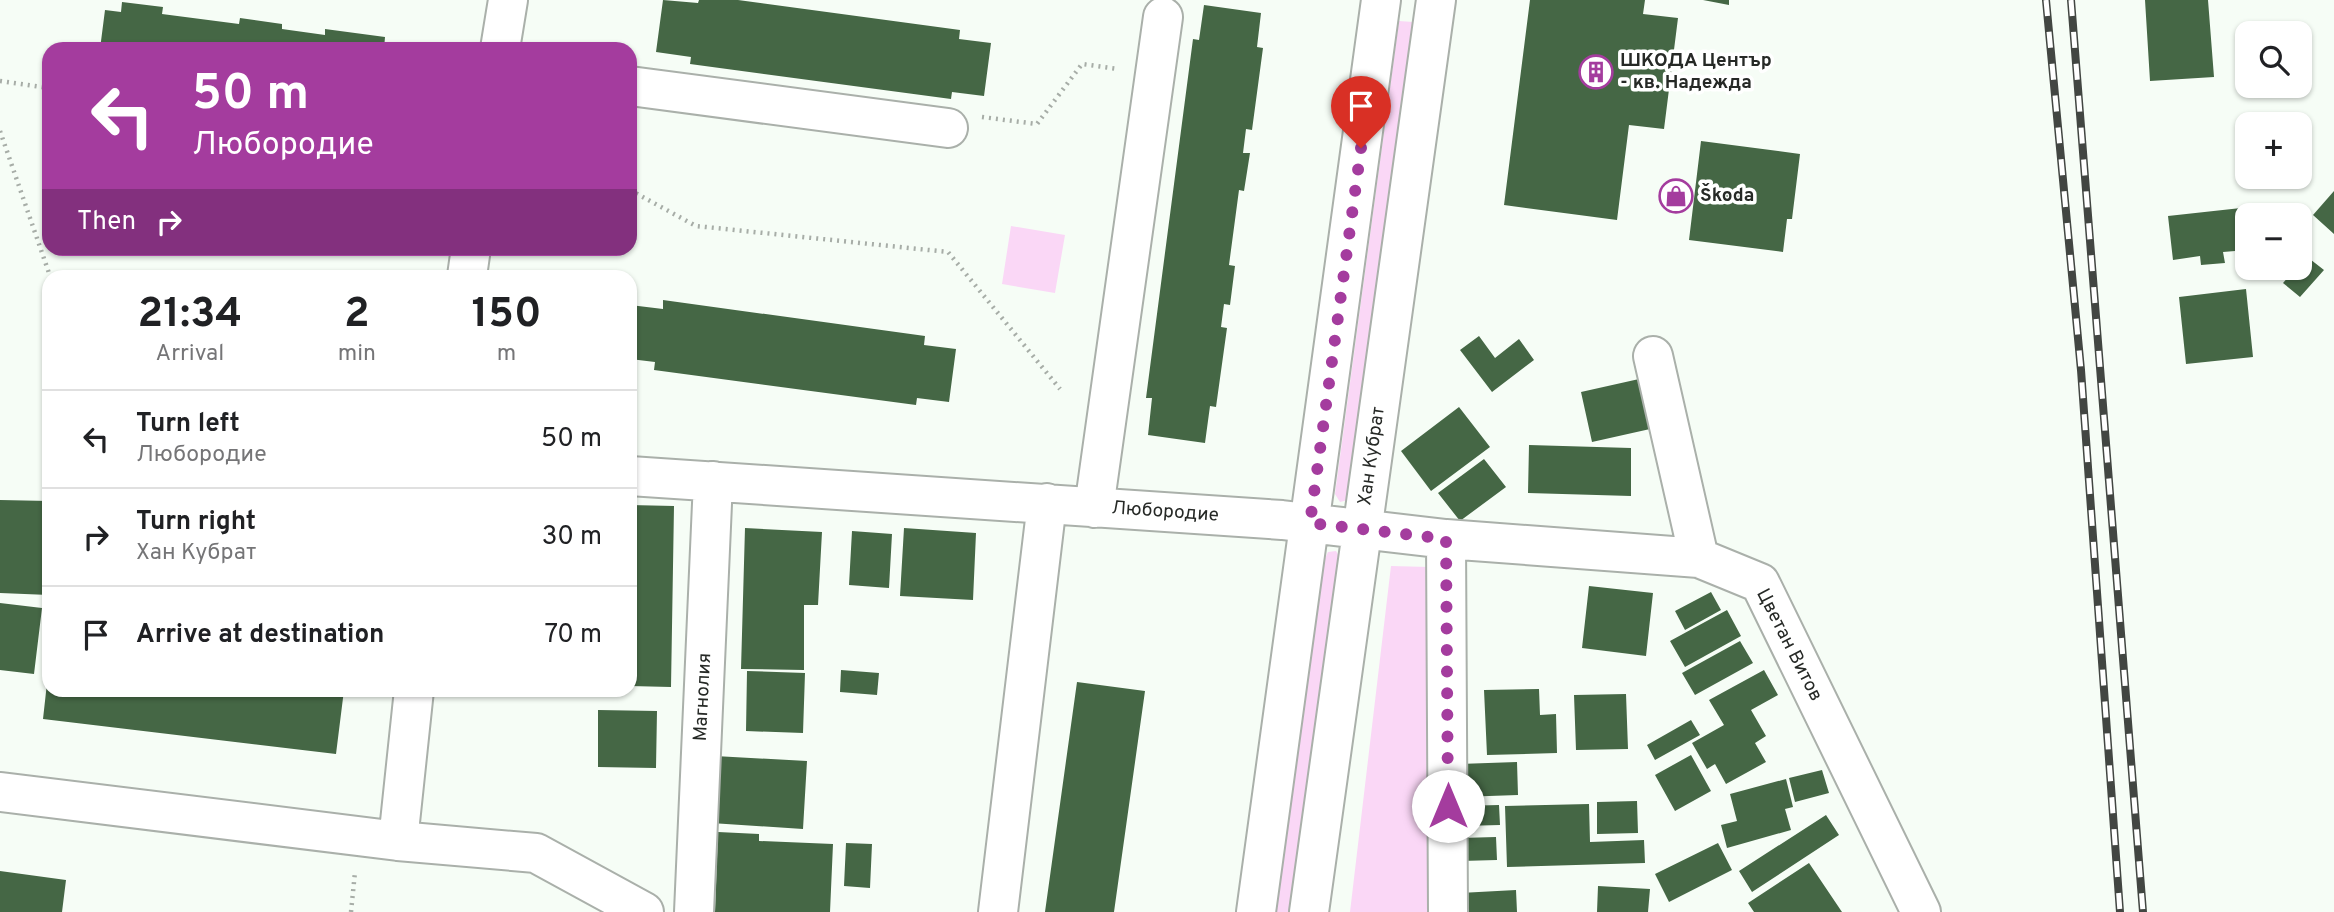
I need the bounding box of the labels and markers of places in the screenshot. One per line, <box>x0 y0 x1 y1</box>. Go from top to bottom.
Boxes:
place label: ШКОДА Център - кв. Надежда <box>1620 49 1772 95</box>
building icon: ШКОДА Център - кв. Надежда <box>1577 53 1615 91</box>
pin <box>1331 76 1391 148</box>
shop icon: Škoda <box>1657 177 1695 215</box>
place label: Škoda <box>1700 183 1754 208</box>

